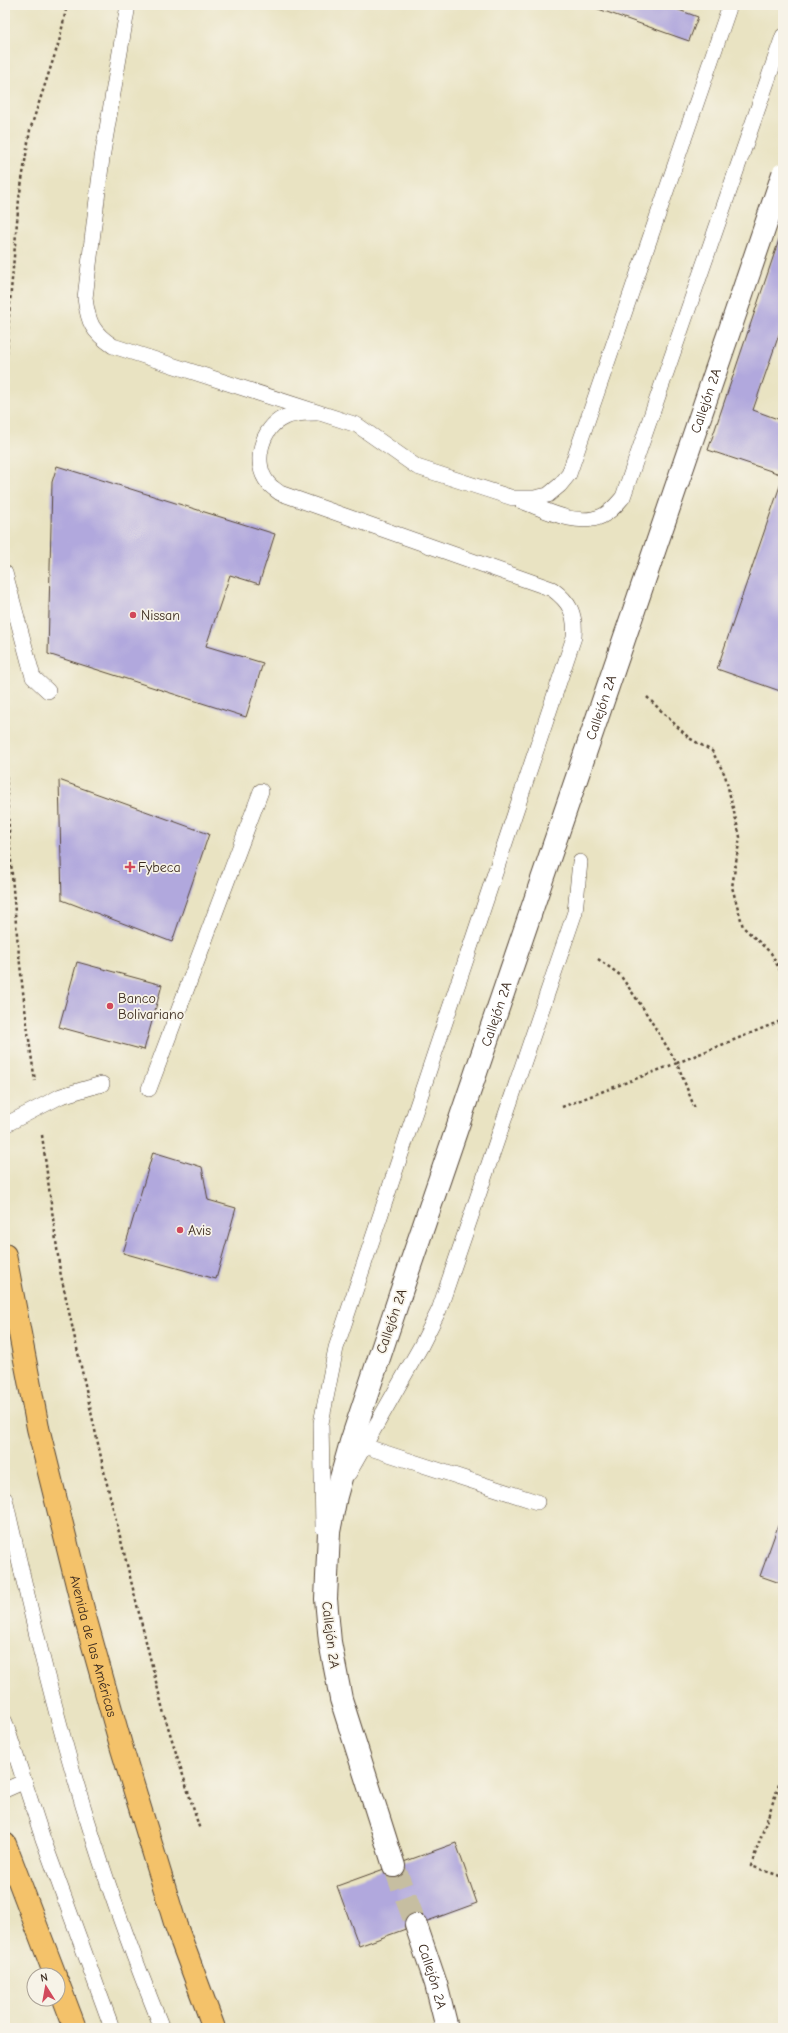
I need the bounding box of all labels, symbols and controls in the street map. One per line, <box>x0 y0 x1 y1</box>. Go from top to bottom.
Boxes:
street label: Callejón 2A <box>687 366 725 436</box>
place label: Nissan <box>141 607 180 624</box>
marker: Nissan <box>128 610 138 620</box>
street label: Callejón 2A <box>582 673 620 742</box>
place label: Fybeca <box>138 859 181 876</box>
marker: Fybeca <box>125 862 135 872</box>
street label: Callejón 2A <box>478 979 515 1049</box>
place label: Banco Bolivariano <box>118 990 184 1023</box>
marker: Banco Bolivariano <box>105 1001 115 1011</box>
place label: Avis <box>188 1222 211 1239</box>
marker: Avis <box>175 1225 185 1235</box>
street label: Callejón 2A <box>372 1286 411 1356</box>
street label: Avenida de las Américas <box>66 1573 121 1719</box>
street label: Callejón 2A <box>318 1600 343 1670</box>
street label: Callejón 2A <box>414 1942 450 2011</box>
north arrow <box>26 1967 66 2007</box>
text: N <box>39 1971 49 1985</box>

